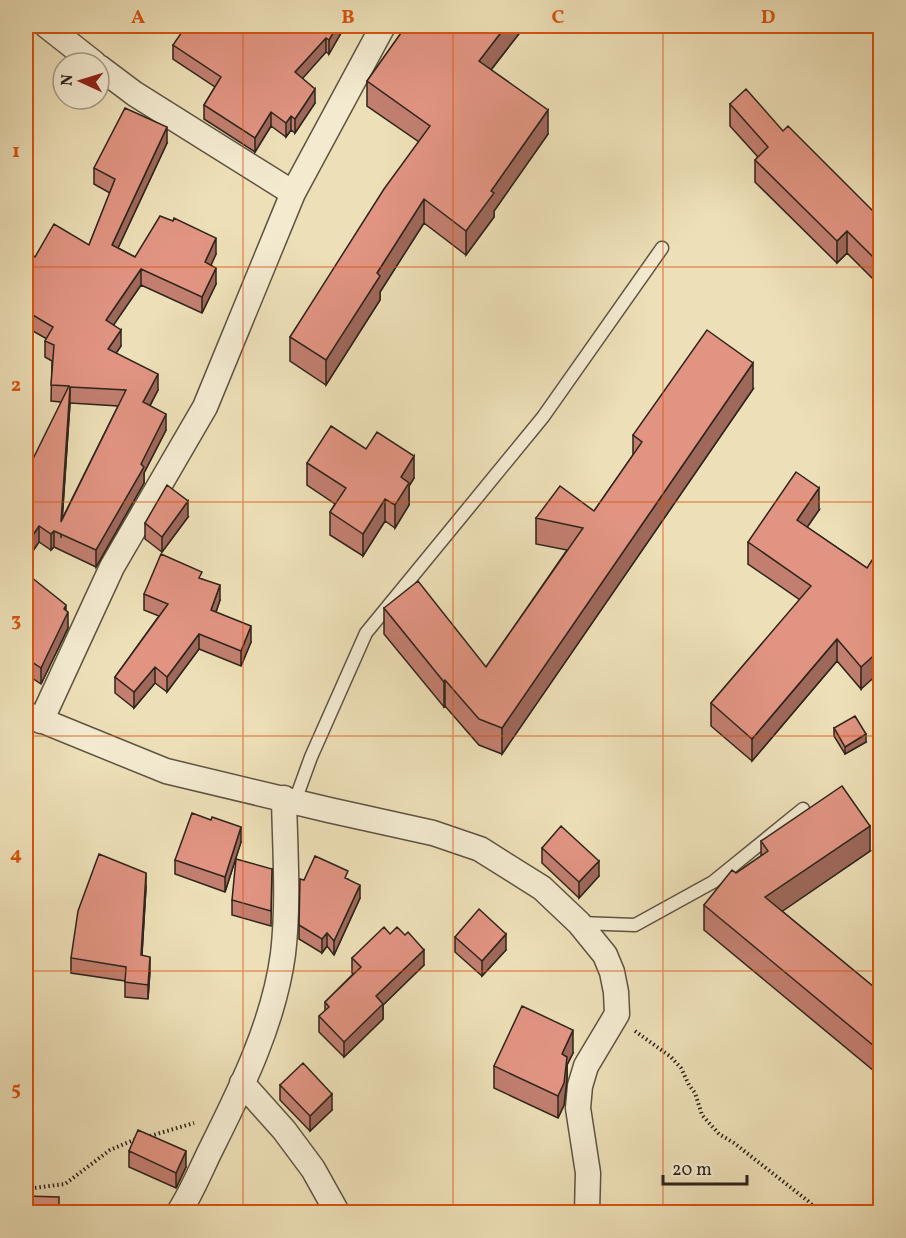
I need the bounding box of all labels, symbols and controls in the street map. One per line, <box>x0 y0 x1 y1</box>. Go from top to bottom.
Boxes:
text: A <box>131 4 145 32</box>
text: B <box>341 4 355 32</box>
text: C <box>552 4 565 32</box>
text: D <box>761 4 775 32</box>
north arrow <box>51 51 111 111</box>
text: N <box>57 73 79 87</box>
text: 1 <box>12 138 20 166</box>
text: 2 <box>11 372 21 400</box>
text: 3 <box>11 607 21 635</box>
text: 4 <box>10 841 22 869</box>
text: 5 <box>11 1076 21 1104</box>
scale bar <box>663 1148 747 1186</box>
text: 20 m <box>672 1158 712 1183</box>

